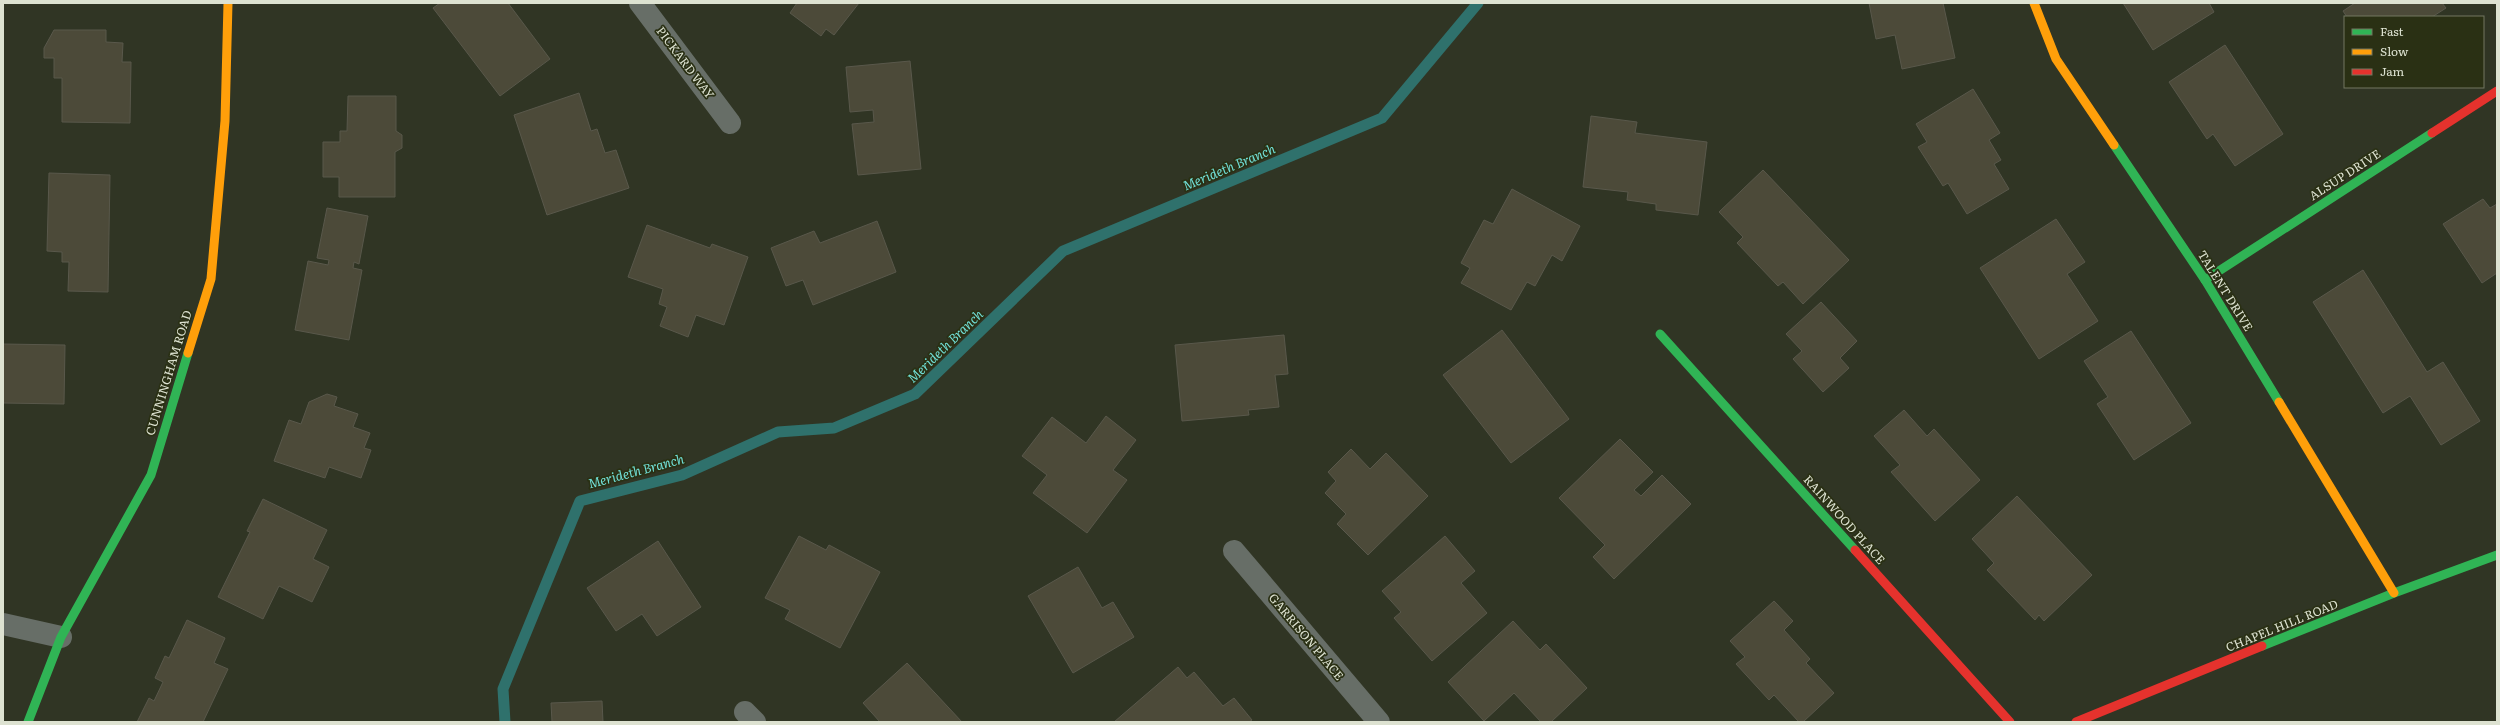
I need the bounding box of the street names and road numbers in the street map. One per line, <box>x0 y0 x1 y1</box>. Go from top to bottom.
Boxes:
street label: PICKARD WAY <box>653 22 719 103</box>
street label: ALSUP DRIVE <box>2305 144 2384 204</box>
street label: TALENT DRIVE <box>2194 247 2258 335</box>
street label: CUNNINGHAM ROAD <box>140 308 196 438</box>
street label: RAINWOOD PLACE <box>1800 471 1890 568</box>
street label: GARRISON PLACE <box>1265 589 1349 684</box>
street label: CHAPEL HILL ROAD <box>2223 594 2340 656</box>

